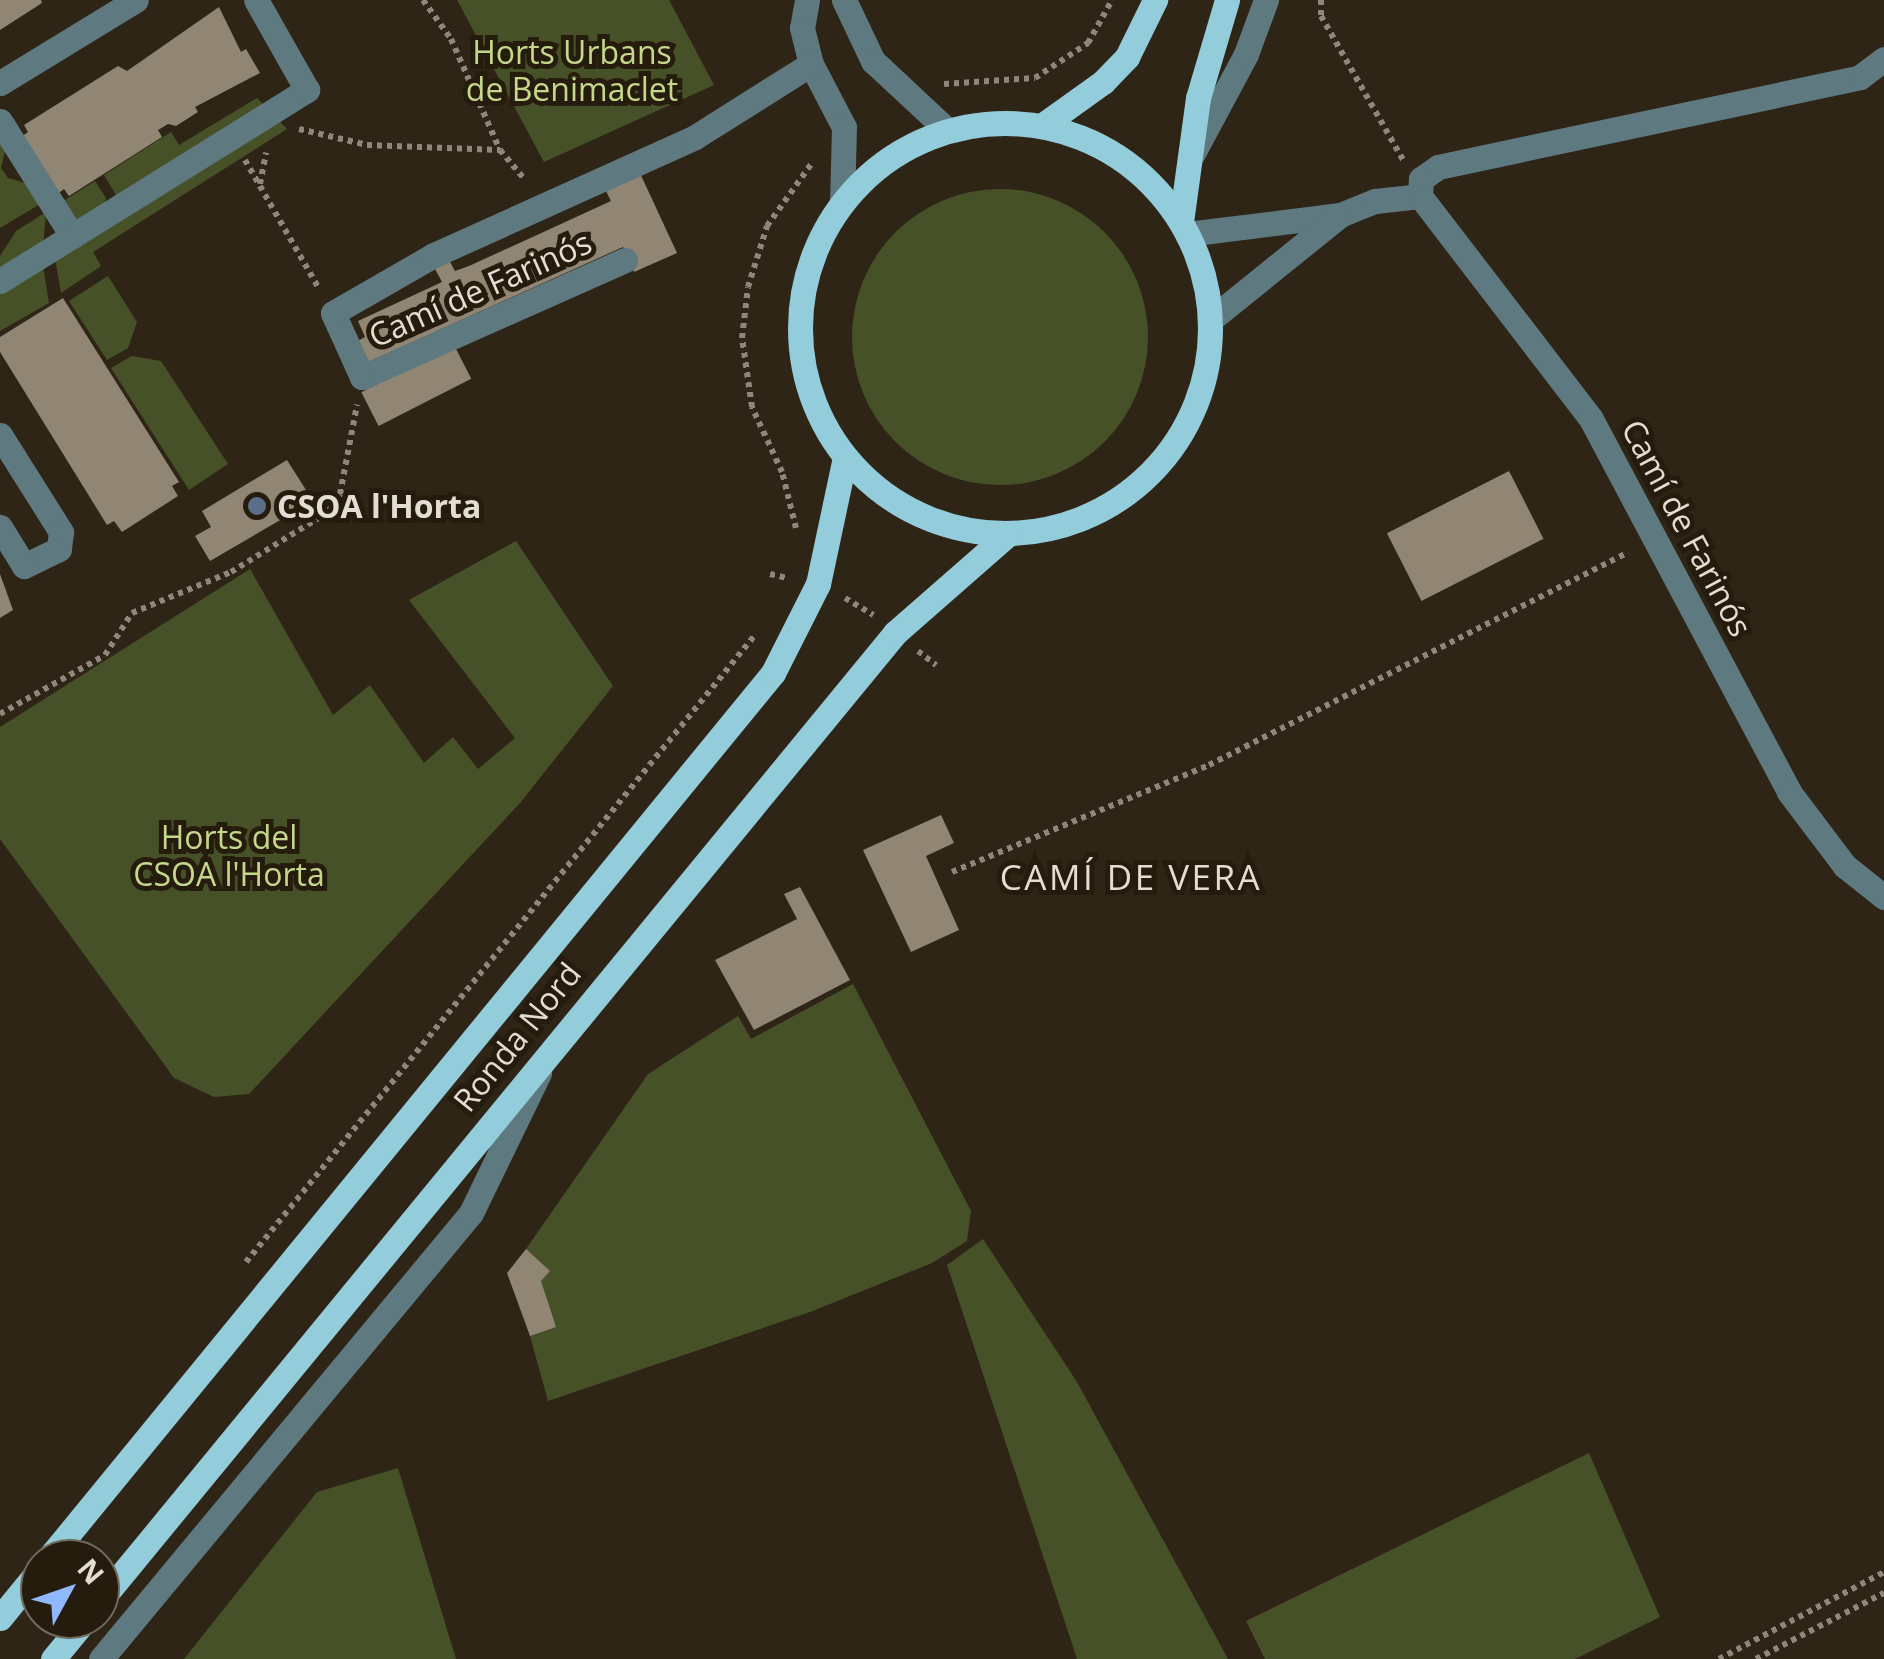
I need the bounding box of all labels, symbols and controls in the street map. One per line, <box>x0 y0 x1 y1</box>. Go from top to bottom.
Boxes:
park label: Horts Urbans de Benimaclet <box>466 34 678 109</box>
street label: Camí de Farinós <box>363 223 597 355</box>
street label: Camí de Farinós <box>1614 413 1760 643</box>
place label: CSOA l'Horta <box>277 487 481 525</box>
marker: CSOA l'Horta <box>246 495 268 517</box>
park label: Horts del CSOA l'Horta <box>133 819 325 894</box>
district label: CAMÍ DE VERA <box>1000 856 1262 898</box>
street label: Ronda Nord <box>445 955 589 1119</box>
north arrow <box>20 1539 120 1639</box>
text: N <box>70 1550 113 1592</box>

